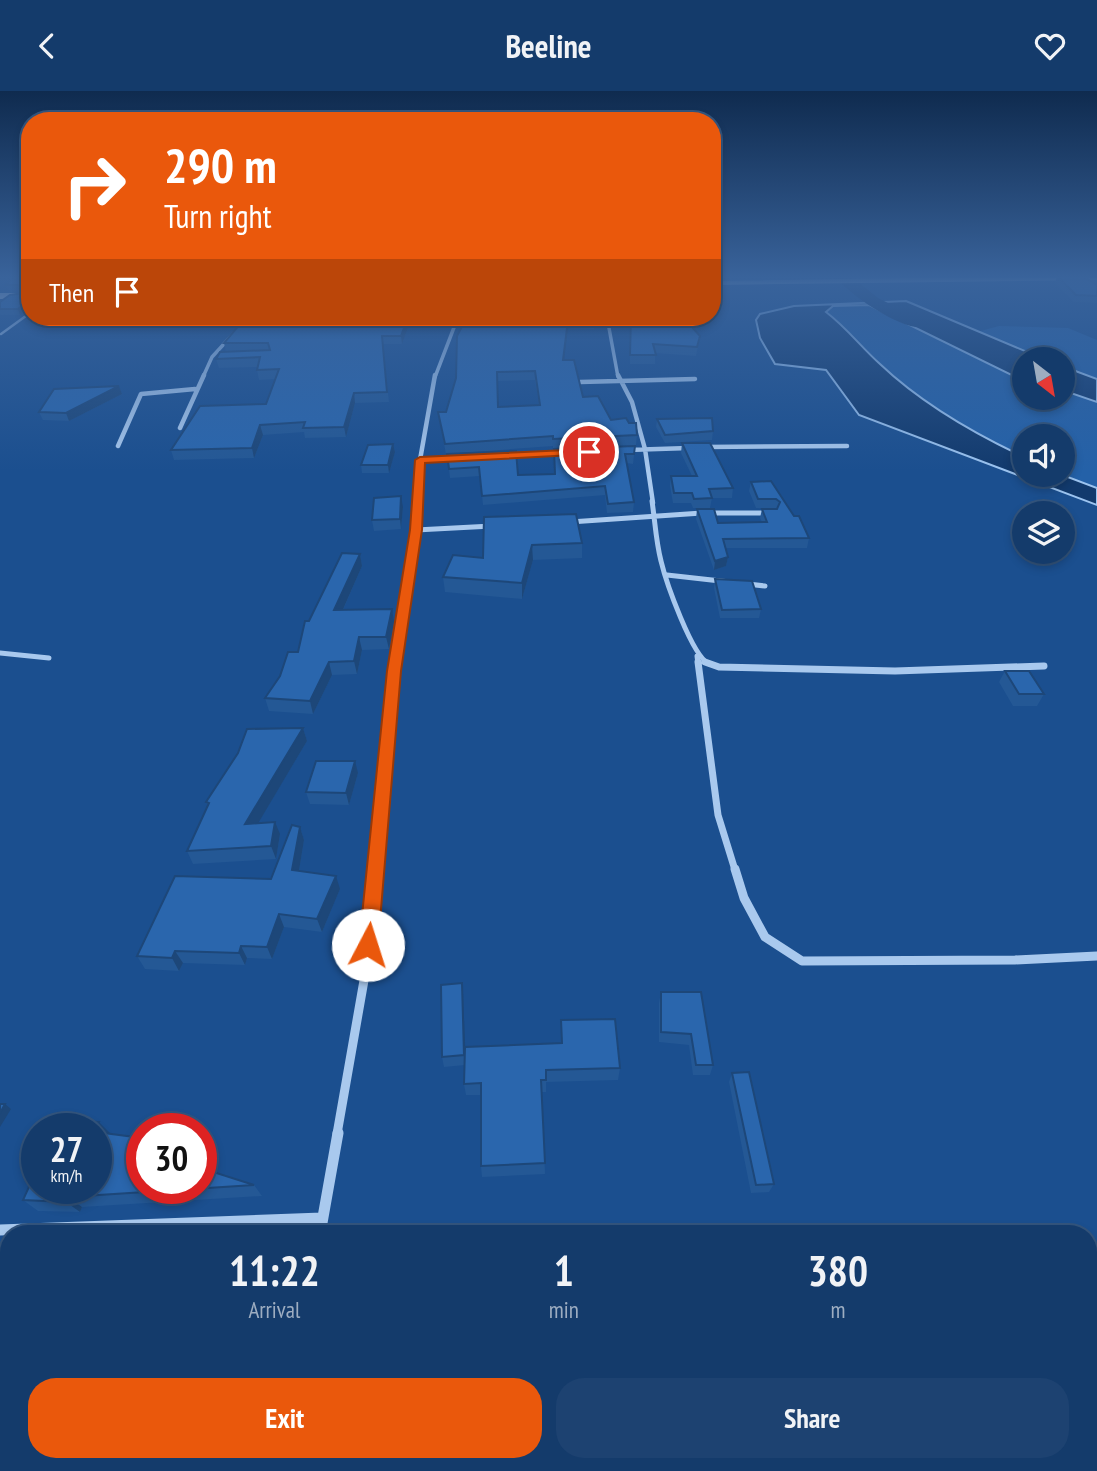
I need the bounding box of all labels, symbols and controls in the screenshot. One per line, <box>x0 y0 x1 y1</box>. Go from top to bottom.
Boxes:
text: Beeline <box>505 25 592 67</box>
icon: back <box>28 27 66 65</box>
icon: heart <box>1031 27 1069 65</box>
text: 290 m <box>164 133 277 197</box>
icon: right <box>49 140 140 231</box>
text: Turn right <box>164 195 272 237</box>
icon: arrive <box>108 273 146 311</box>
text: Then <box>49 276 94 309</box>
north arrow <box>1012 347 1074 409</box>
map controls <box>1012 347 1075 564</box>
pin <box>559 422 619 482</box>
button: sound <box>1012 424 1075 487</box>
icon: arrive <box>570 433 608 471</box>
button: layers <box>1012 501 1075 564</box>
position arrow <box>331 908 405 982</box>
speed limit sign: 30 <box>126 1113 217 1204</box>
text: 27 <box>50 1126 83 1172</box>
text: km/h <box>51 1164 82 1187</box>
text: 11:22 <box>229 1243 320 1298</box>
text: 1 <box>554 1243 574 1298</box>
text: 380 <box>808 1243 868 1298</box>
text: Arrival <box>248 1295 300 1324</box>
text: min <box>549 1295 579 1324</box>
text: m <box>830 1295 845 1324</box>
button: Exit <box>28 1378 542 1458</box>
button: Share <box>556 1378 1069 1458</box>

